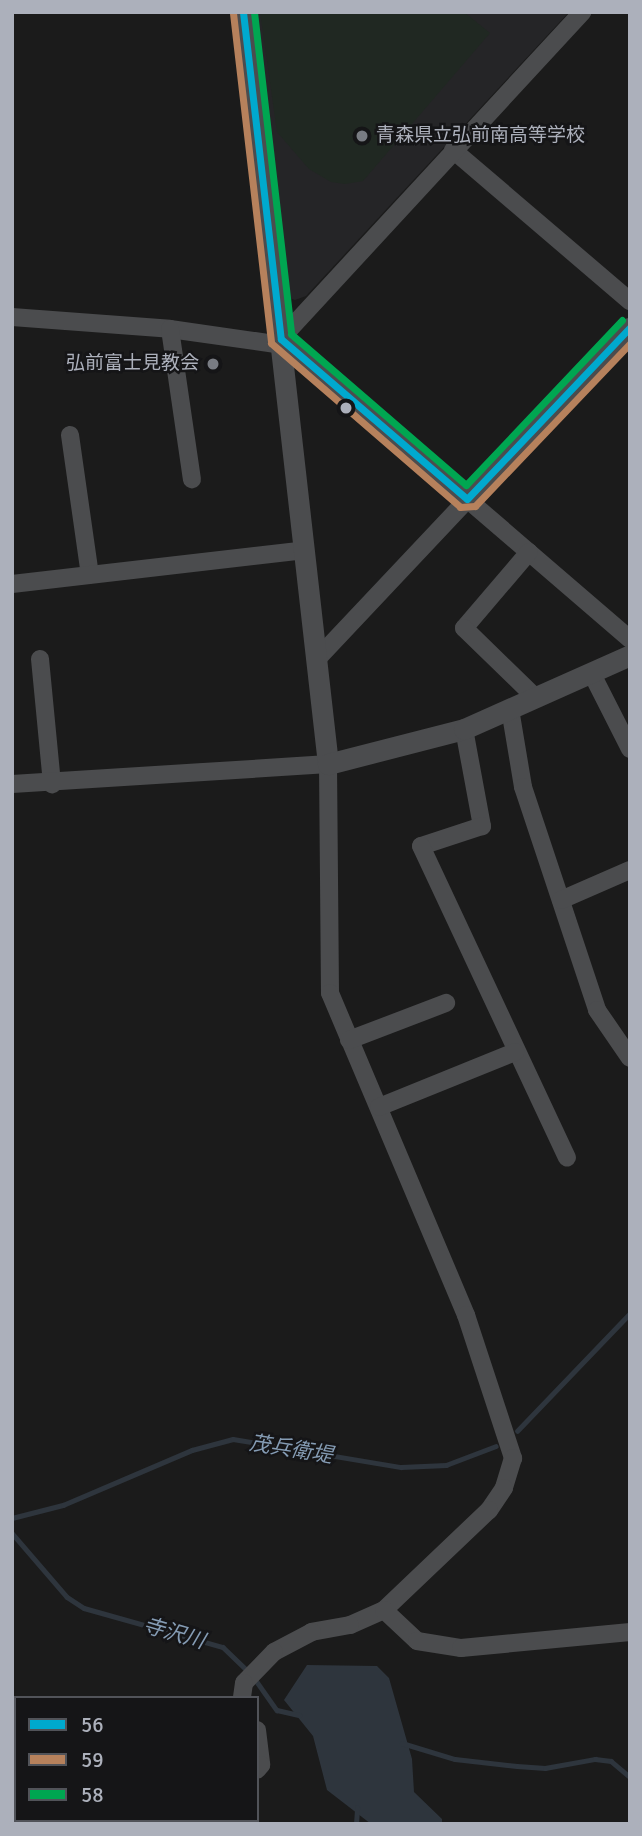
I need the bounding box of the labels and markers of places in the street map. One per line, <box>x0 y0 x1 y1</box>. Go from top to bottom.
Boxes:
place label: 青森県立弘前南高等学校 <box>376 125 585 147</box>
marker: 青森県立弘前南高等学校 <box>354 128 370 144</box>
place label: 弘前富士見教会 <box>66 353 199 375</box>
marker: 弘前富士見教会 <box>205 356 221 372</box>
unlabelled marker <box>339 401 353 415</box>

